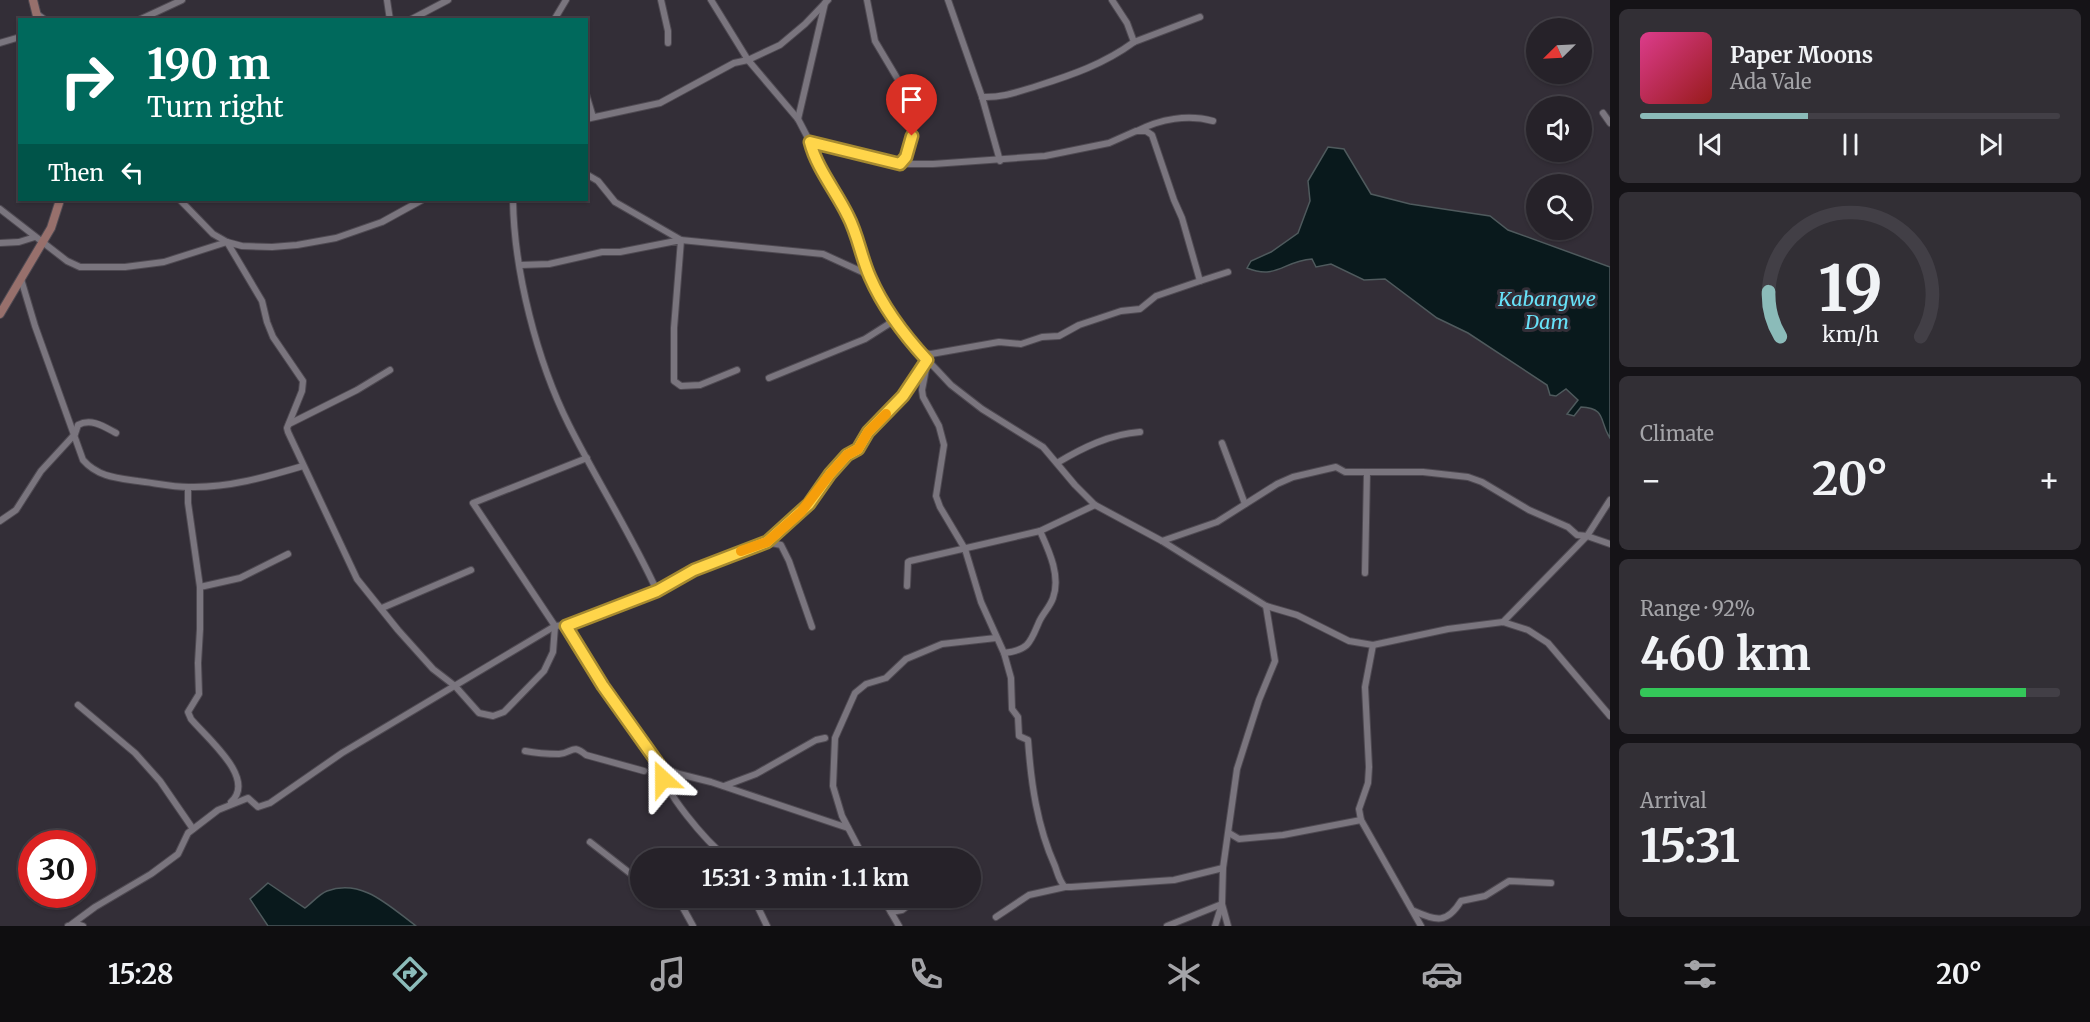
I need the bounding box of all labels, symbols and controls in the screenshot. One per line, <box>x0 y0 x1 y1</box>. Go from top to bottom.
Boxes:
north arrow <box>1526 18 1592 84</box>
map controls <box>1526 18 1592 240</box>
text: 190 m <box>147 38 270 90</box>
text: Paper Moons <box>1730 41 1873 69</box>
icon: right <box>48 42 126 120</box>
text: Ada Vale <box>1730 69 1811 94</box>
pin <box>886 74 937 136</box>
icon: arrive <box>895 83 928 116</box>
text: Turn right <box>147 90 284 124</box>
button: sound <box>1526 96 1592 162</box>
icon: previous <box>1694 128 1727 161</box>
icon: pause <box>1834 128 1867 161</box>
icon: next <box>1974 128 2007 161</box>
icon: left <box>116 156 149 189</box>
text: Then <box>48 159 104 187</box>
button: search <box>1526 174 1592 240</box>
text: 19 <box>1818 250 1882 328</box>
water label: Kabangwe Dam <box>1497 286 1596 334</box>
text: km/h <box>1822 321 1878 348</box>
text: Climate <box>1640 421 1714 446</box>
text: 20° <box>1812 451 1888 507</box>
text: − <box>1640 460 1662 501</box>
text: + <box>2038 460 2060 501</box>
text: Range · 92% <box>1640 596 1755 621</box>
text: 460 km <box>1640 626 1811 682</box>
position arrow <box>631 747 695 811</box>
text: Arrival <box>1640 788 1707 813</box>
text: 15:31 <box>1640 818 1740 874</box>
speed limit sign: 30 <box>18 830 96 908</box>
text: 15:31 · 3 min · 1.1 km <box>702 864 909 892</box>
icon: directions <box>389 953 431 995</box>
icon: music <box>647 953 689 995</box>
icon: phone <box>905 953 947 995</box>
icon: climate <box>1163 953 1205 995</box>
icon: car <box>1421 953 1463 995</box>
icon: filters <box>1679 953 1721 995</box>
text: 15:28 <box>108 957 174 991</box>
text: 20° <box>1936 957 1982 991</box>

